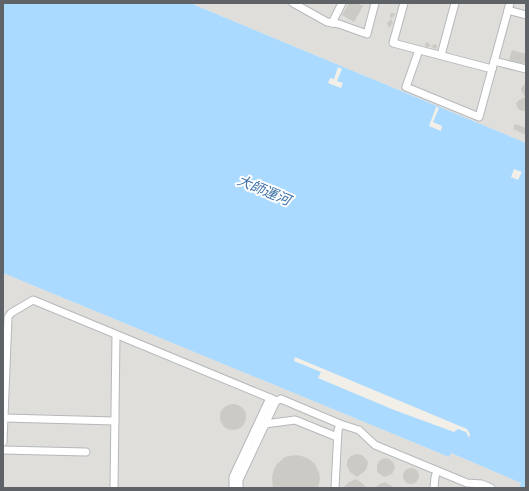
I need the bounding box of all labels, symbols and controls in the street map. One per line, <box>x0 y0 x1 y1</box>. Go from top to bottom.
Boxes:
water label: 大師運河 <box>235 171 296 210</box>

